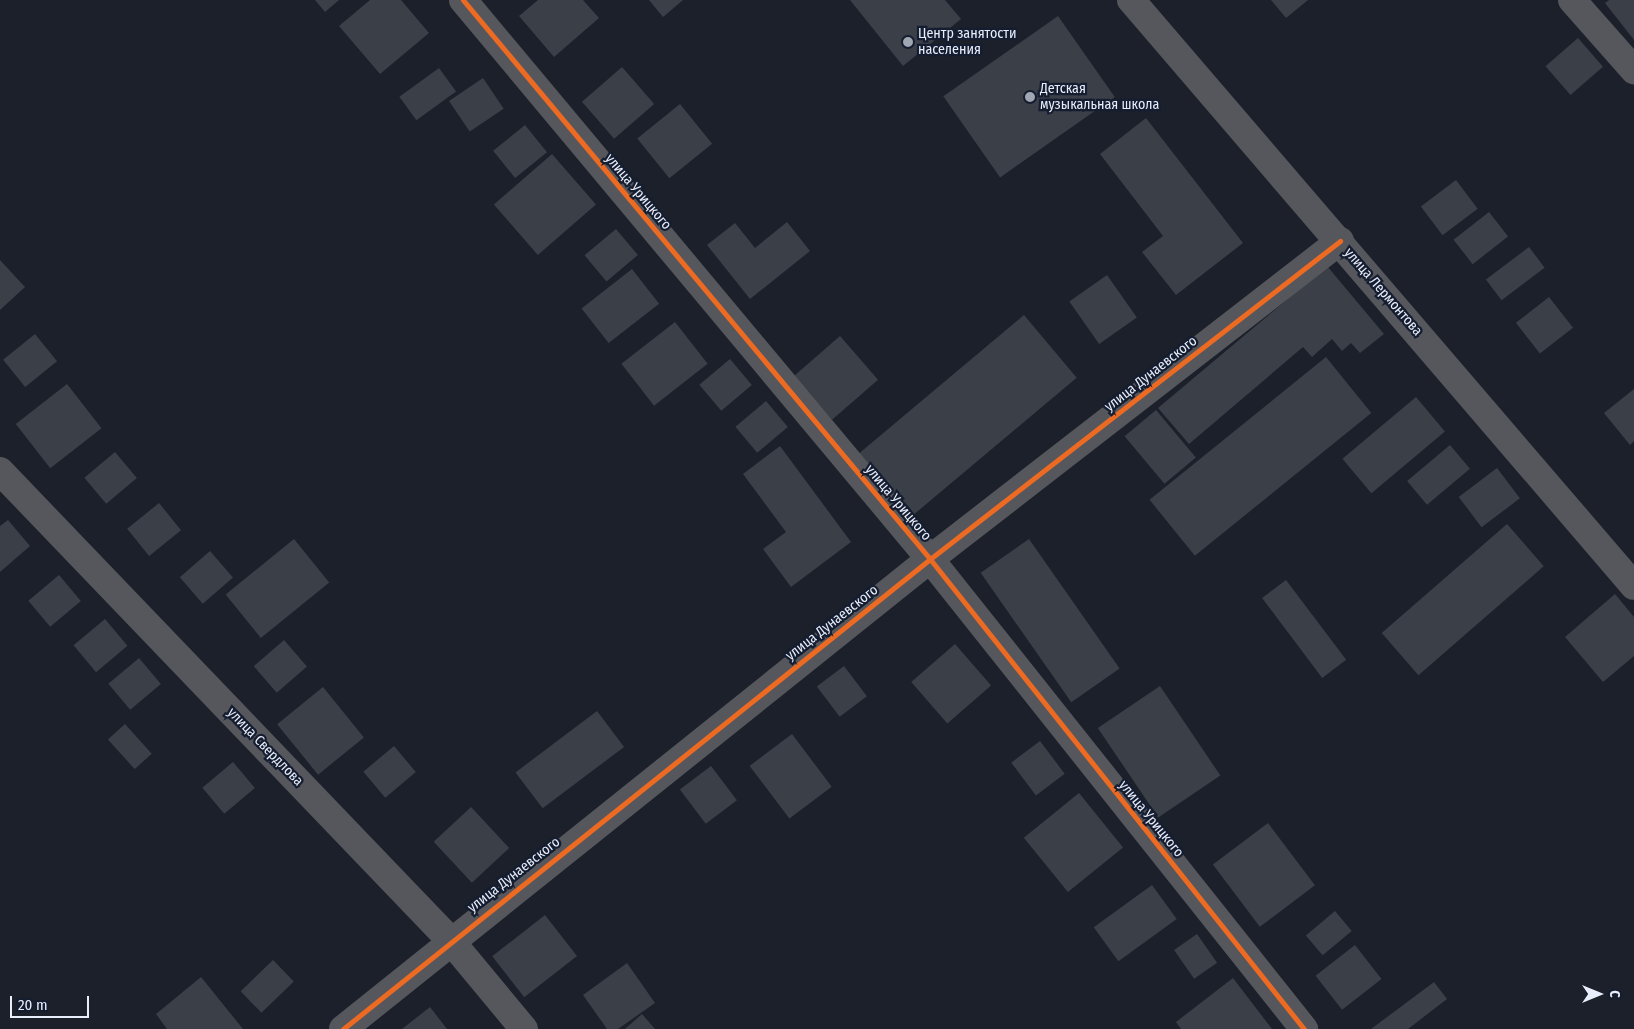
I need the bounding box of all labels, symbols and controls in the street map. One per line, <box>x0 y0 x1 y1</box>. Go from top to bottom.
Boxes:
place label: Центр занятости населения <box>918 26 1016 58</box>
marker: Центр занятости населения <box>902 36 914 48</box>
place label: Детская музыкальная школа <box>1040 81 1159 114</box>
marker: Детская музыкальная школа <box>1024 91 1036 103</box>
street label: улица Урицкого <box>601 151 675 233</box>
street label: улица Лермонтова <box>1340 245 1426 339</box>
street label: улица Дунаевского <box>1101 333 1201 415</box>
street label: улица Урицкого <box>861 462 935 544</box>
street label: улица Дунаевского <box>782 582 882 664</box>
street label: улица Свердлова <box>224 704 306 790</box>
street label: улица Урицкого <box>1115 777 1187 861</box>
street label: улица Дунаевского <box>464 834 564 916</box>
north arrow <box>1574 969 1624 1019</box>
scale bar <box>12 986 91 1018</box>
text: С <box>1606 990 1623 998</box>
text: 20 m <box>18 996 48 1014</box>

